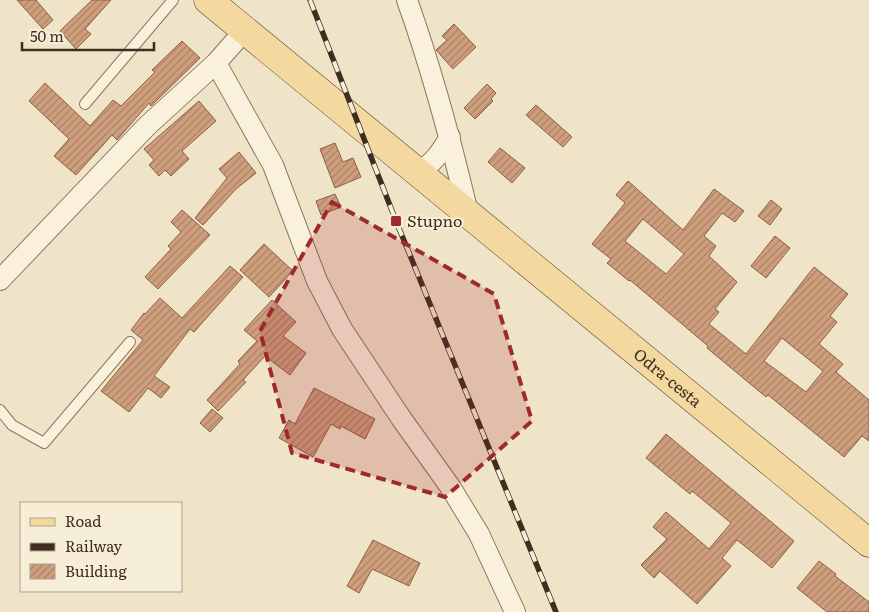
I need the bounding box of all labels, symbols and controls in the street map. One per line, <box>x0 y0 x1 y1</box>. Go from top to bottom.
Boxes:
scale bar <box>22 20 155 52</box>
text: 50 m <box>30 24 64 47</box>
place label: Stupno <box>407 208 462 232</box>
marker: Stupno <box>389 214 403 228</box>
street label: Odra-cesta <box>629 342 708 412</box>
legend <box>20 502 182 592</box>
text: Road <box>65 509 101 532</box>
text: Railway <box>65 534 123 557</box>
text: Building <box>65 559 127 582</box>

